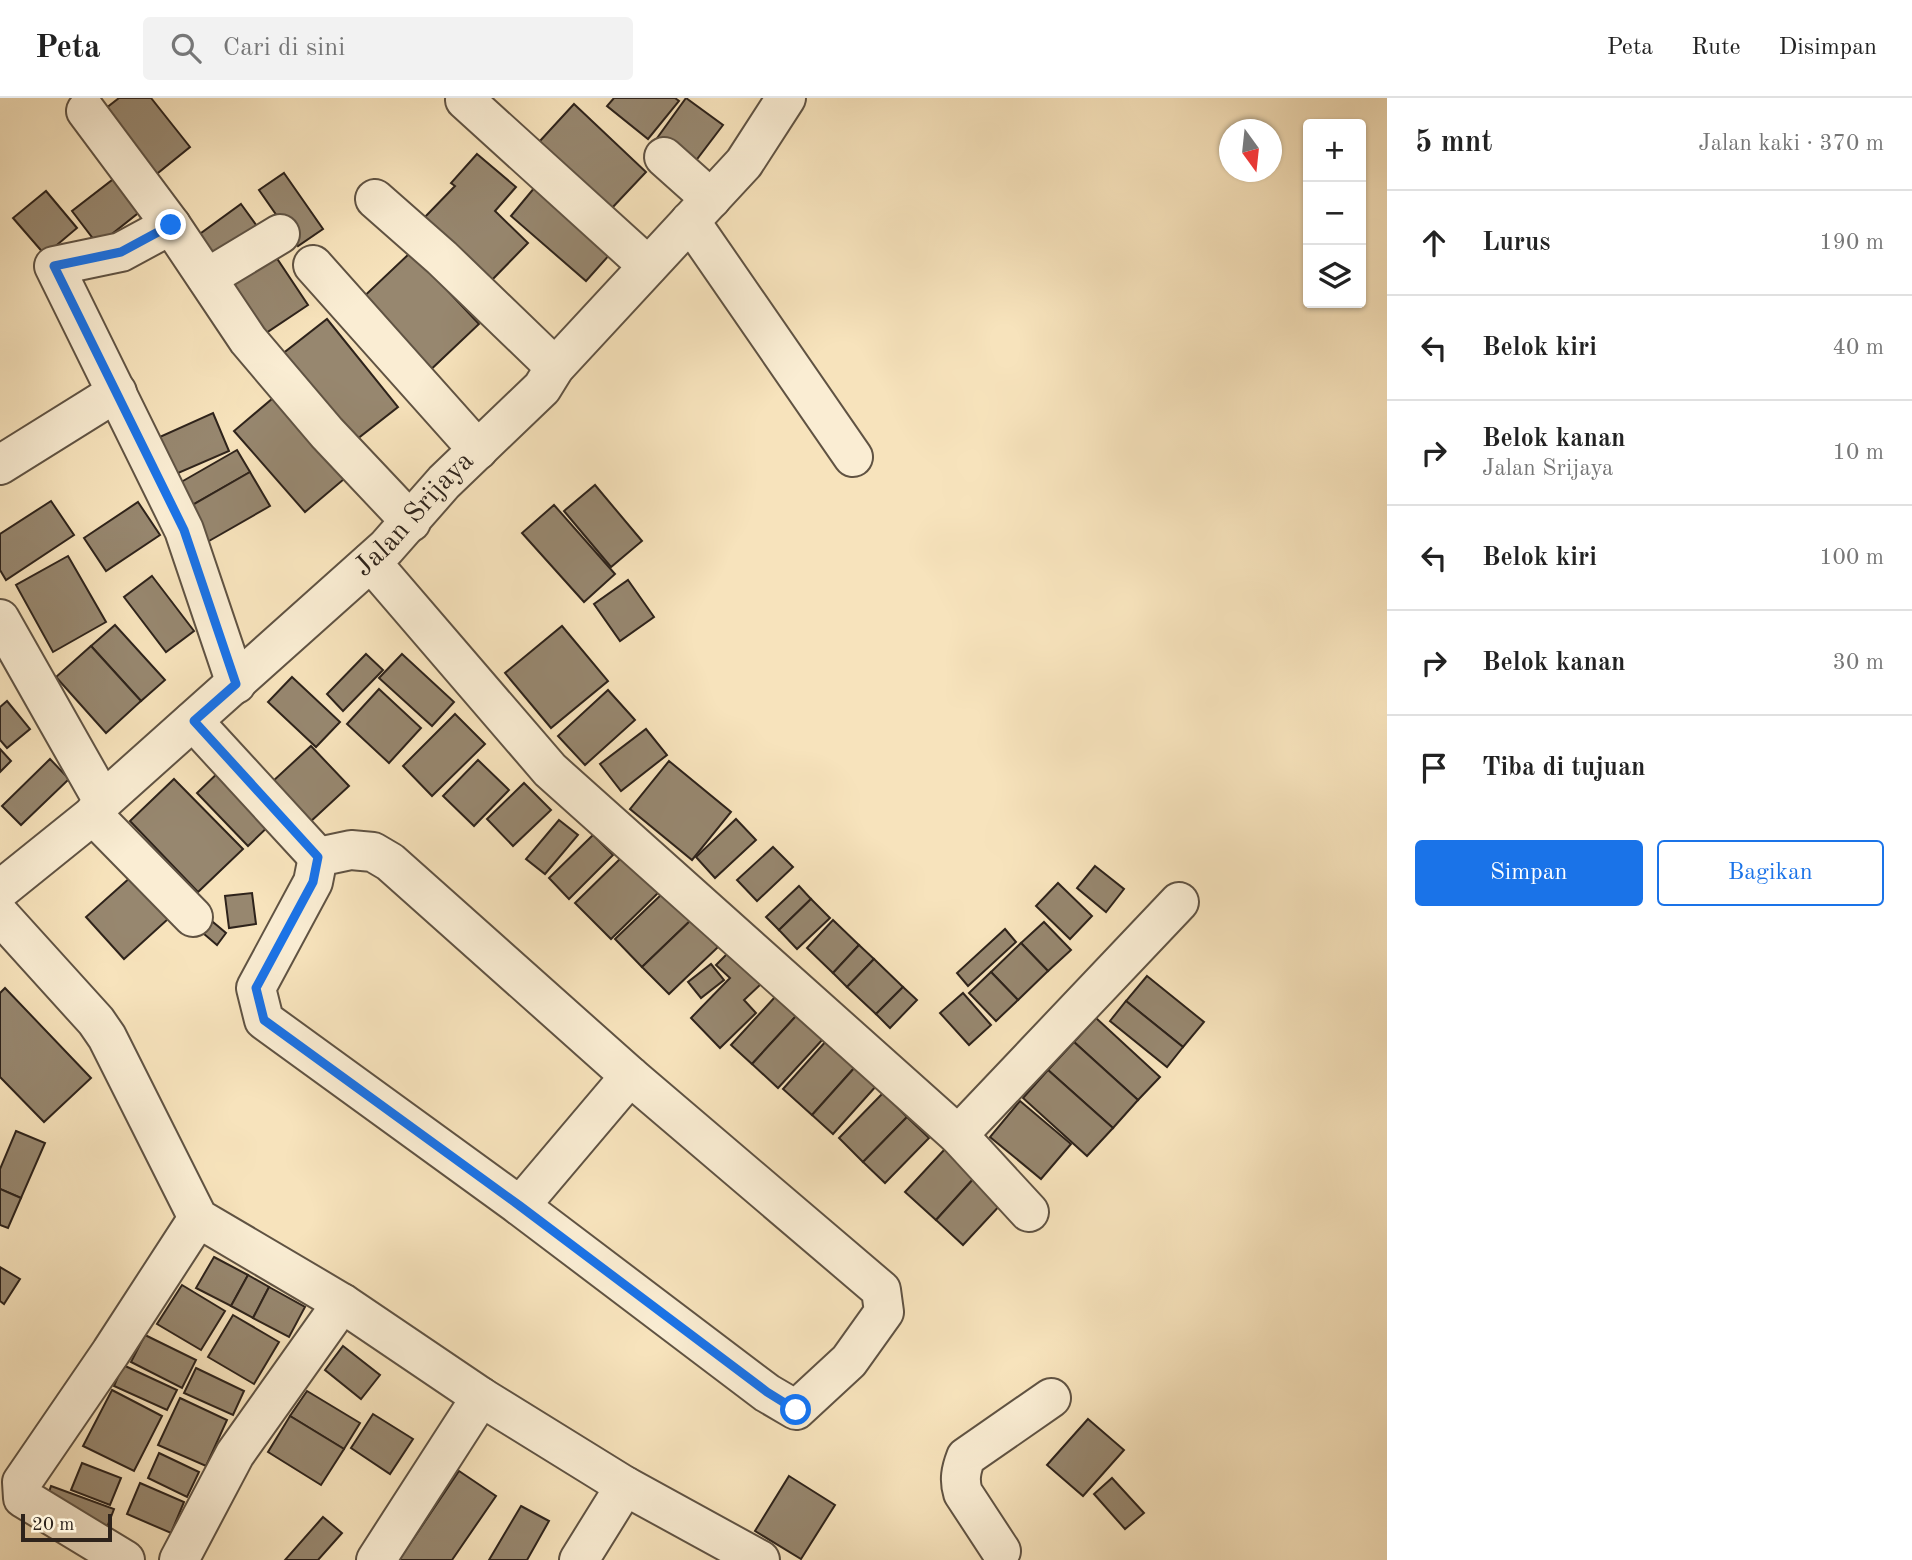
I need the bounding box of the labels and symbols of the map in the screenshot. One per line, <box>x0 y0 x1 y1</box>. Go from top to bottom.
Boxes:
north arrow <box>1219 119 1282 182</box>
route end <box>155 209 186 240</box>
street label: Jalan Srijaya <box>350 447 480 583</box>
route start <box>780 1394 811 1425</box>
scale bar <box>21 1511 112 1543</box>

